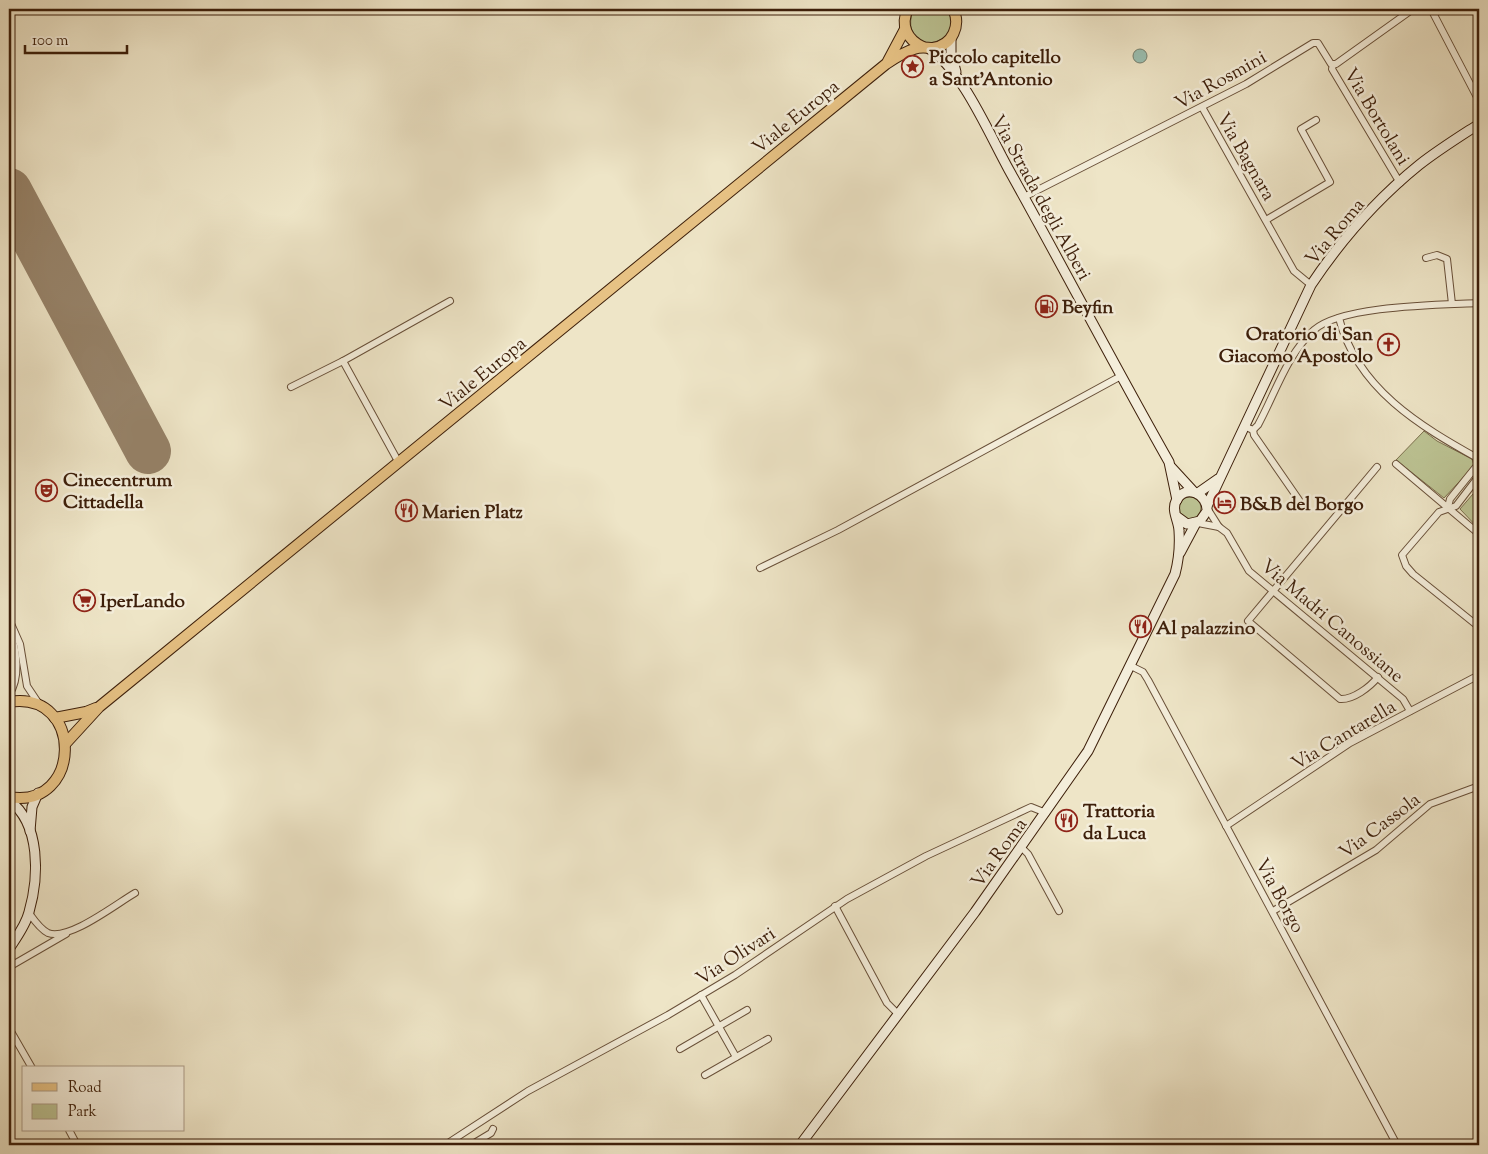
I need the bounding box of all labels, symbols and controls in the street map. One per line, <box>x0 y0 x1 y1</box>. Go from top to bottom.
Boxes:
scale bar <box>25 22 128 54</box>
text: 100 m <box>32 31 69 52</box>
place label: Piccolo capitello a Sant'Antonio <box>929 45 1061 94</box>
street label: Via Rosmini <box>1170 45 1272 118</box>
place icon: Piccolo capitello a Sant'Antonio <box>901 55 925 79</box>
street label: Via Bortolani <box>1336 63 1416 171</box>
street label: Viale Europa <box>747 74 846 162</box>
street label: Via Bagnara <box>1209 108 1281 207</box>
street label: Via Strada degli Alberi <box>983 111 1097 286</box>
street label: Via Roma <box>1300 193 1372 272</box>
fuel station icon: Beyfin <box>1034 294 1058 318</box>
place label: Beyfin <box>1062 295 1114 322</box>
place label: Oratorio di San Giacomo Apostolo <box>1219 322 1374 371</box>
street label: Viale Europa <box>434 331 533 419</box>
church icon: Oratorio di San Giacomo Apostolo <box>1377 332 1401 356</box>
place label: Cinecentrum Cittadella <box>63 468 172 517</box>
theatre icon: Cinecentrum Cittadella <box>35 478 59 502</box>
hotel icon: B&B del Borgo <box>1212 491 1236 515</box>
place label: B&B del Borgo <box>1240 492 1364 519</box>
restaurant icon: Marien Platz <box>394 499 418 523</box>
place label: Marien Platz <box>422 500 523 527</box>
street label: Via Madri Canossiane <box>1254 554 1409 690</box>
supermarket icon: IperLando <box>72 588 96 612</box>
place label: IperLando <box>100 589 186 616</box>
restaurant icon: Al palazzino <box>1128 615 1152 639</box>
place label: Al palazzino <box>1156 616 1256 643</box>
street label: Via Cantarella <box>1287 694 1402 778</box>
street label: Via Cassola <box>1334 787 1427 867</box>
place label: Trattoria da Luca <box>1083 799 1155 848</box>
restaurant icon: Trattoria da Luca <box>1055 809 1079 833</box>
street label: Via Roma <box>965 813 1035 894</box>
street label: Via Borgo <box>1247 854 1310 938</box>
street label: Via Olivari <box>691 921 782 993</box>
legend <box>22 1066 185 1132</box>
text: Road <box>68 1078 102 1099</box>
text: Park <box>68 1102 97 1123</box>

